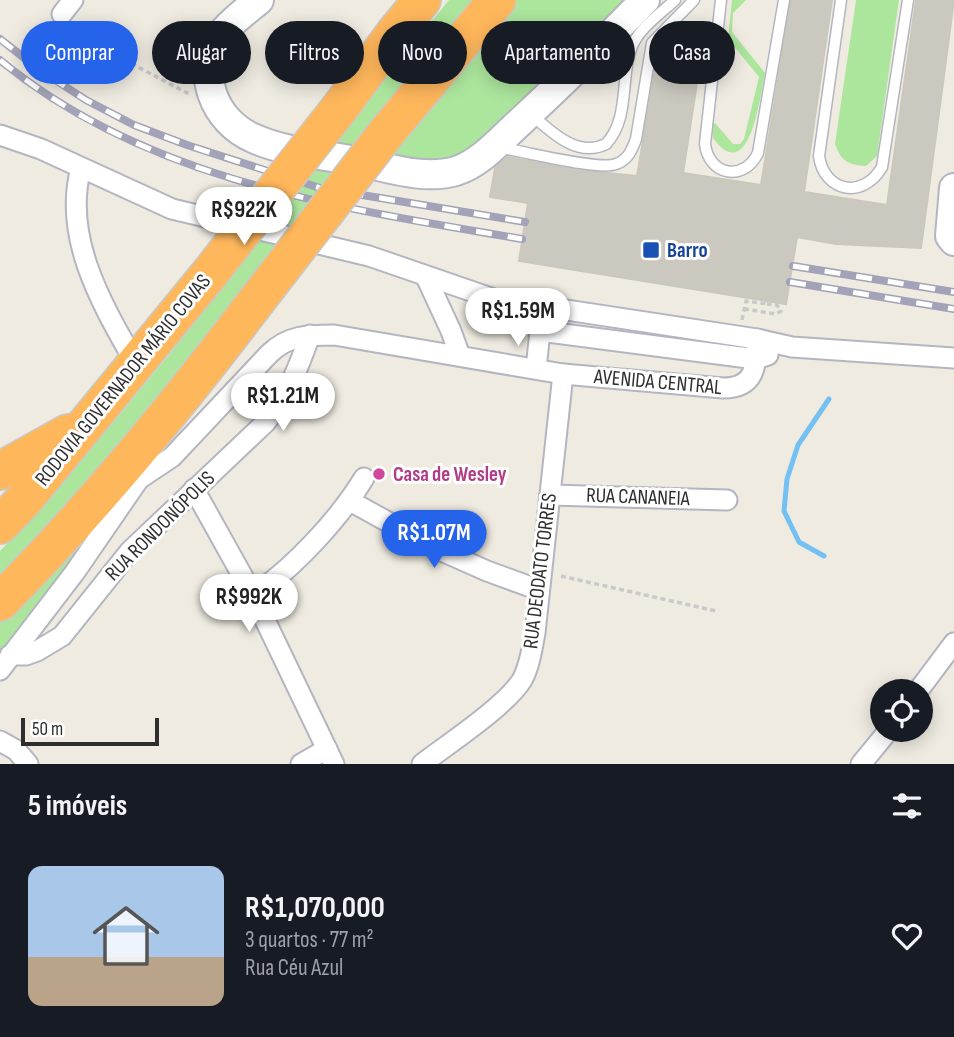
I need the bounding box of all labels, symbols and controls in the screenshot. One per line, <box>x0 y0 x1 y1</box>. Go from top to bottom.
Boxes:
chip: Comprar <box>21 21 138 84</box>
chip: Alugar <box>152 21 251 84</box>
chip: Filtros <box>265 21 364 84</box>
chip: Novo <box>378 21 467 84</box>
chip: Apartamento <box>481 21 635 84</box>
chip: Casa <box>649 21 735 84</box>
pin: R$922K <box>187 188 301 247</box>
text: R$922K <box>211 196 277 224</box>
place label: Barro <box>667 238 708 263</box>
marker: Barro <box>641 240 661 260</box>
street label: RODOVIA GOVERNADOR MÁRIO COVAS <box>30 269 216 491</box>
pin: R$1.59M <box>453 288 583 348</box>
text: R$1.59M <box>481 297 555 325</box>
street label: AVENIDA CENTRAL <box>592 364 723 400</box>
pin: R$1.21M <box>218 374 348 433</box>
text: R$1.21M <box>247 382 319 410</box>
place label: Casa de Wesley <box>393 462 507 487</box>
street label: RUA RONDONÓPOLIS <box>100 466 220 586</box>
marker: Casa de Wesley <box>371 466 387 482</box>
street label: RUA CANANEIA <box>586 483 691 511</box>
street label: RUA DEODATO TORRES <box>518 492 562 650</box>
pin: R$1.07M <box>369 510 499 570</box>
text: R$1.07M <box>398 519 470 547</box>
pin: R$992K <box>192 574 306 634</box>
text: R$992K <box>216 583 282 611</box>
map controls <box>870 679 933 742</box>
button: locate <box>870 679 933 742</box>
scale bar <box>21 715 159 747</box>
text: 50 m <box>32 718 63 741</box>
icon: filters <box>888 787 926 825</box>
text: 5 imóveis <box>28 788 127 824</box>
text: R$1,070,000 <box>245 890 385 926</box>
icon: home <box>84 894 168 978</box>
icon: heart <box>888 917 926 955</box>
text: 3 quartos · 77 m² <box>245 926 374 954</box>
text: Rua Céu Azul <box>245 954 343 982</box>

